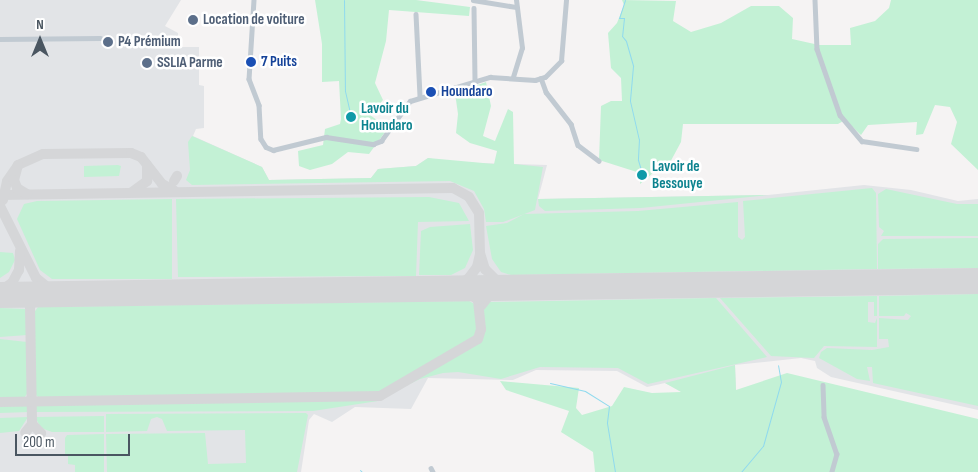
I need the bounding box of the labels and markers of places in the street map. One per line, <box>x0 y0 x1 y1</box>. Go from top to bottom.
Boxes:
place label: Location de voiture <box>203 11 305 29</box>
marker: Location de voiture <box>187 14 199 26</box>
place label: P4 Prémium <box>118 33 181 51</box>
marker: P4 Prémium <box>102 36 114 48</box>
place label: 7 Puits <box>261 53 297 71</box>
place label: SSLIA Parme <box>157 54 223 72</box>
marker: 7 Puits <box>245 56 257 68</box>
marker: SSLIA Parme <box>141 57 153 69</box>
place label: Houndaro <box>441 83 492 101</box>
marker: Houndaro <box>425 86 437 98</box>
place label: Lavoir du Houndaro <box>361 99 412 134</box>
marker: Lavoir du Houndaro <box>345 111 357 123</box>
place label: Lavoir de Bessouye <box>652 157 703 192</box>
marker: Lavoir de Bessouye <box>636 169 648 181</box>

